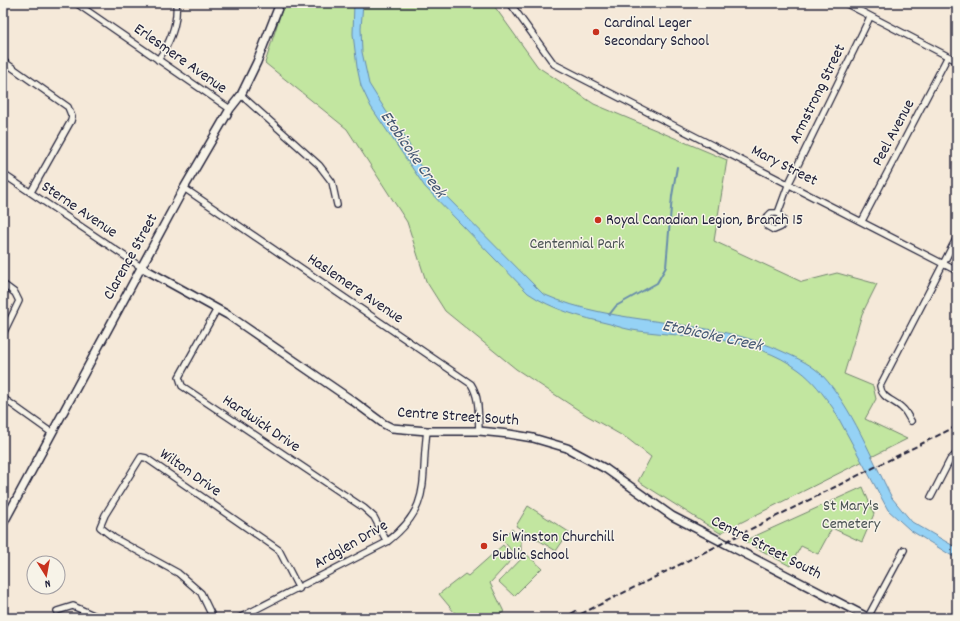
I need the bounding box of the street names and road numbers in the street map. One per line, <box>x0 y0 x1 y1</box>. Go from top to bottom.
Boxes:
street label: Erlesmere Avenue <box>129 18 231 100</box>
street label: Armstrong Street <box>784 40 852 148</box>
street label: Peel Avenue <box>867 96 921 170</box>
street label: Mary Street <box>747 139 821 193</box>
street label: Sterne Avenue <box>36 176 122 244</box>
street label: Clarence Street <box>98 210 164 304</box>
street label: Haslemere Avenue <box>302 248 408 330</box>
street label: Hardwick Drive <box>217 389 305 459</box>
street label: Centre Street South <box>396 401 520 433</box>
street label: Wilton Drive <box>154 443 226 503</box>
street label: Centre Street South <box>707 510 825 586</box>
street label: Ardglen Drive <box>310 515 392 575</box>

